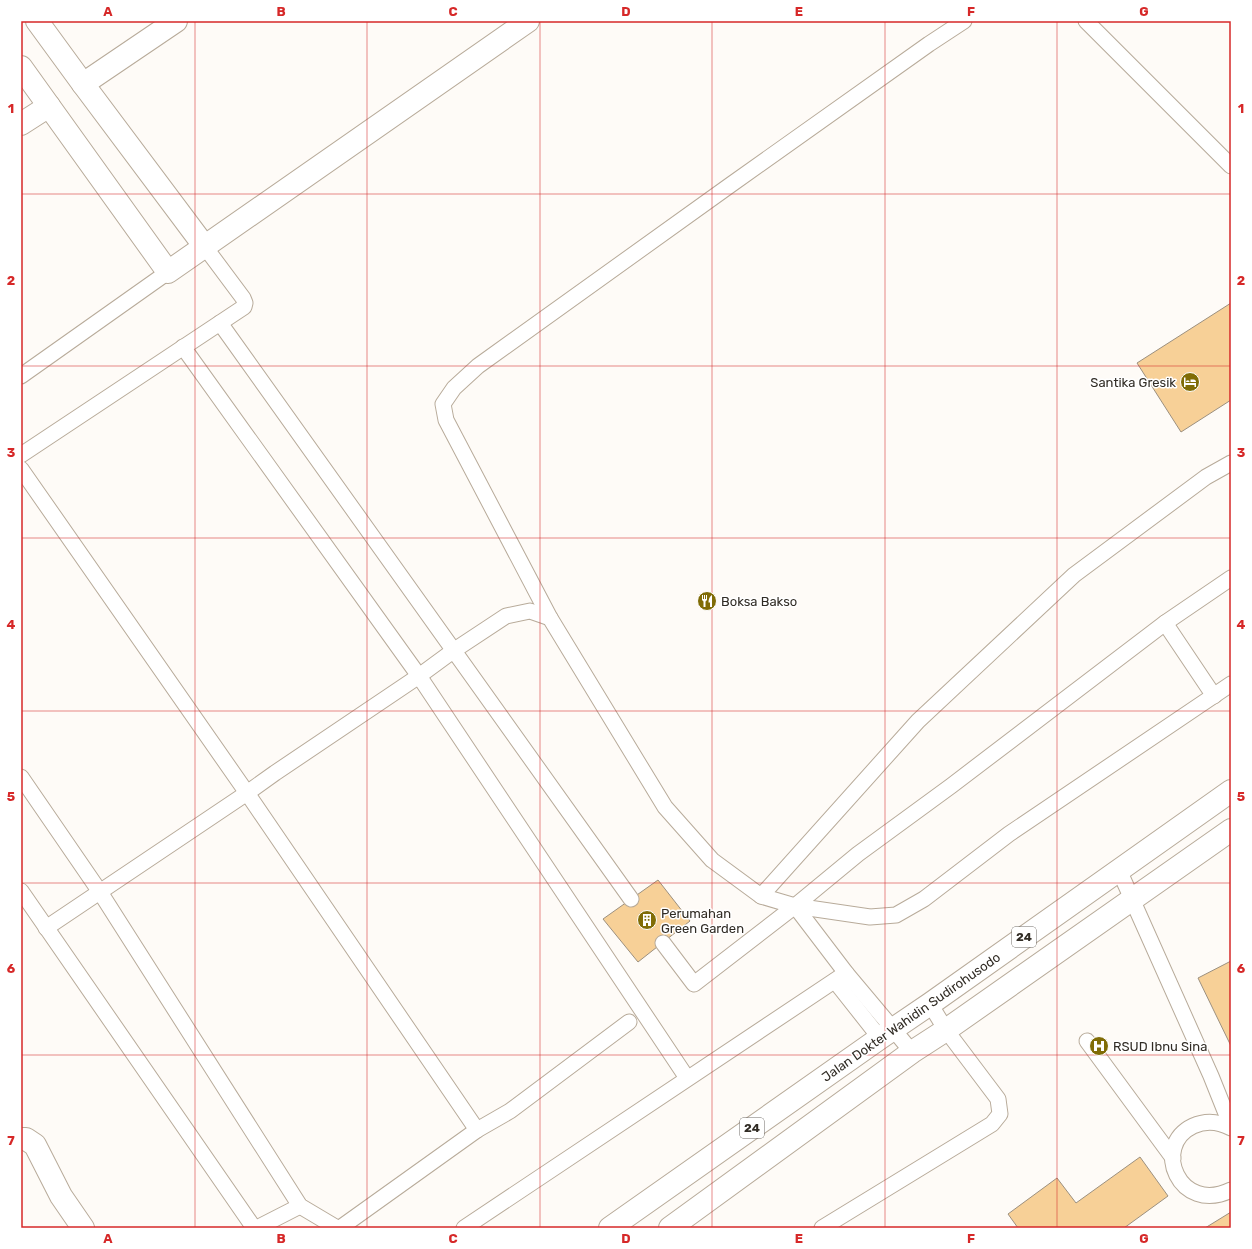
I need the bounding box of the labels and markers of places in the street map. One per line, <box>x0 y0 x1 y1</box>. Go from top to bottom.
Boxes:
hotel icon: Santika Gresik <box>1179 371 1201 393</box>
place label: Santika Gresik <box>1090 375 1176 390</box>
restaurant icon: Boksa Bakso <box>696 590 718 612</box>
place label: Boksa Bakso <box>721 594 797 609</box>
place label: Perumahan Green Garden <box>661 906 744 936</box>
building icon: Perumahan Green Garden <box>636 909 658 931</box>
hospital icon: RSUD Ibnu Sina <box>1088 1035 1110 1057</box>
place label: RSUD Ibnu Sina <box>1113 1039 1207 1054</box>

